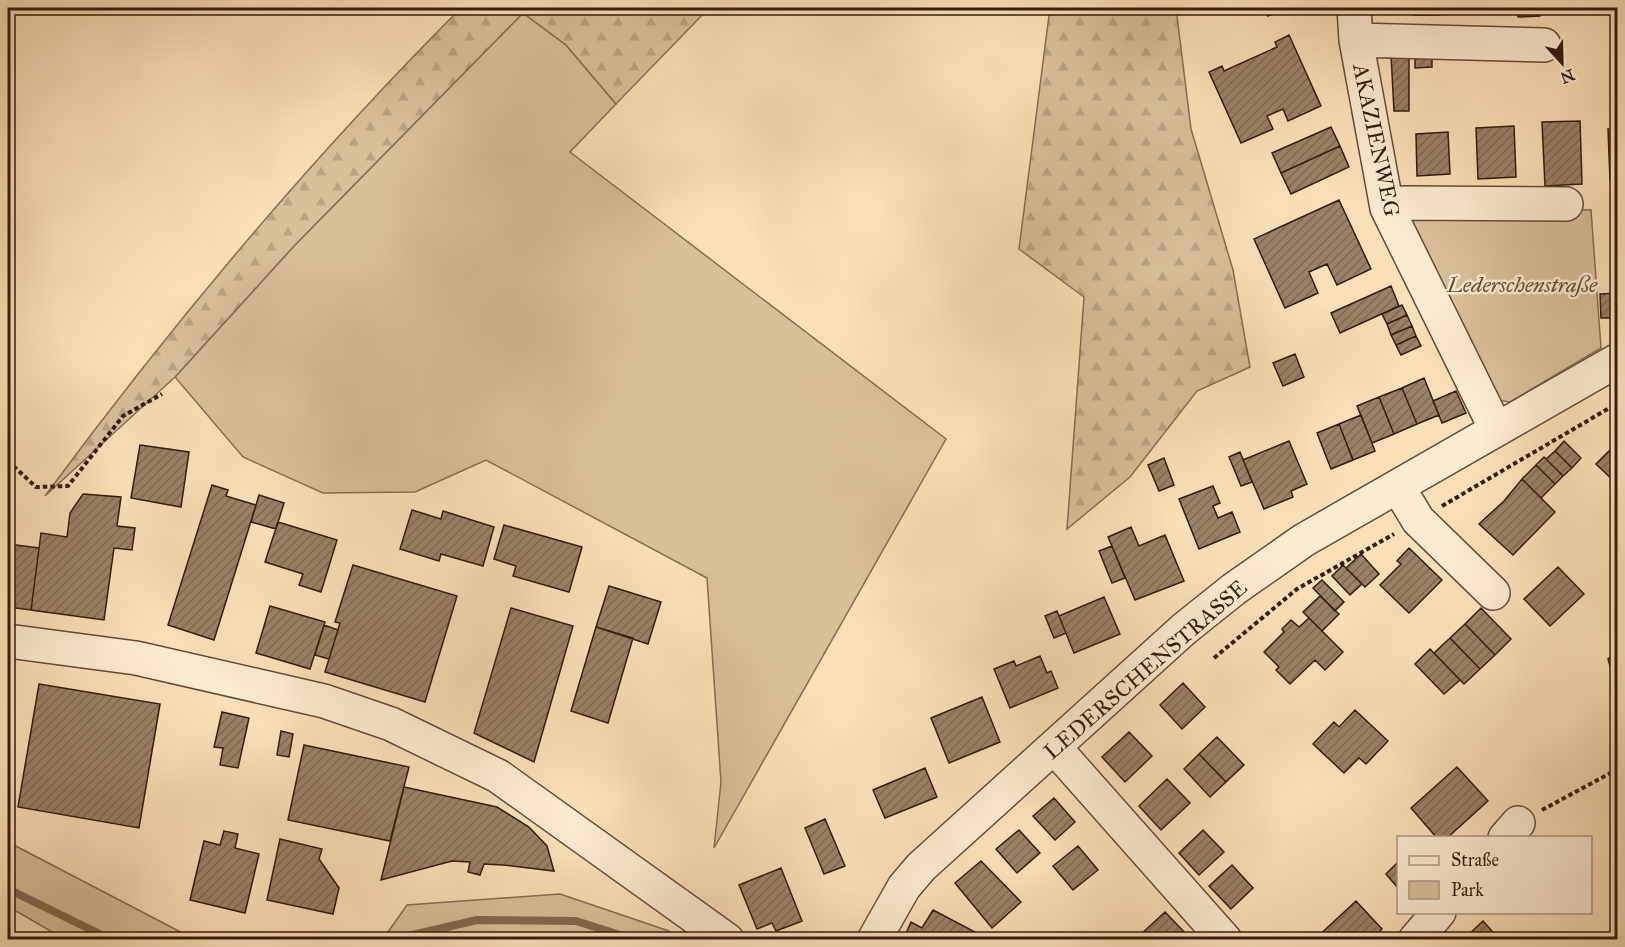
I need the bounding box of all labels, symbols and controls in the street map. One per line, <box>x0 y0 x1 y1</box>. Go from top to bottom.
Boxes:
north arrow <box>1532 33 1592 93</box>
street label: AKAZIENWEG <box>1347 60 1406 219</box>
text: N <box>1557 65 1577 88</box>
park label: Lederschenstraße <box>1446 271 1598 298</box>
street label: LEDERSCHENSTRASSE <box>1038 574 1253 765</box>
legend <box>1397 836 1592 914</box>
text: Straße <box>1451 849 1499 871</box>
text: Park <box>1451 879 1484 901</box>

